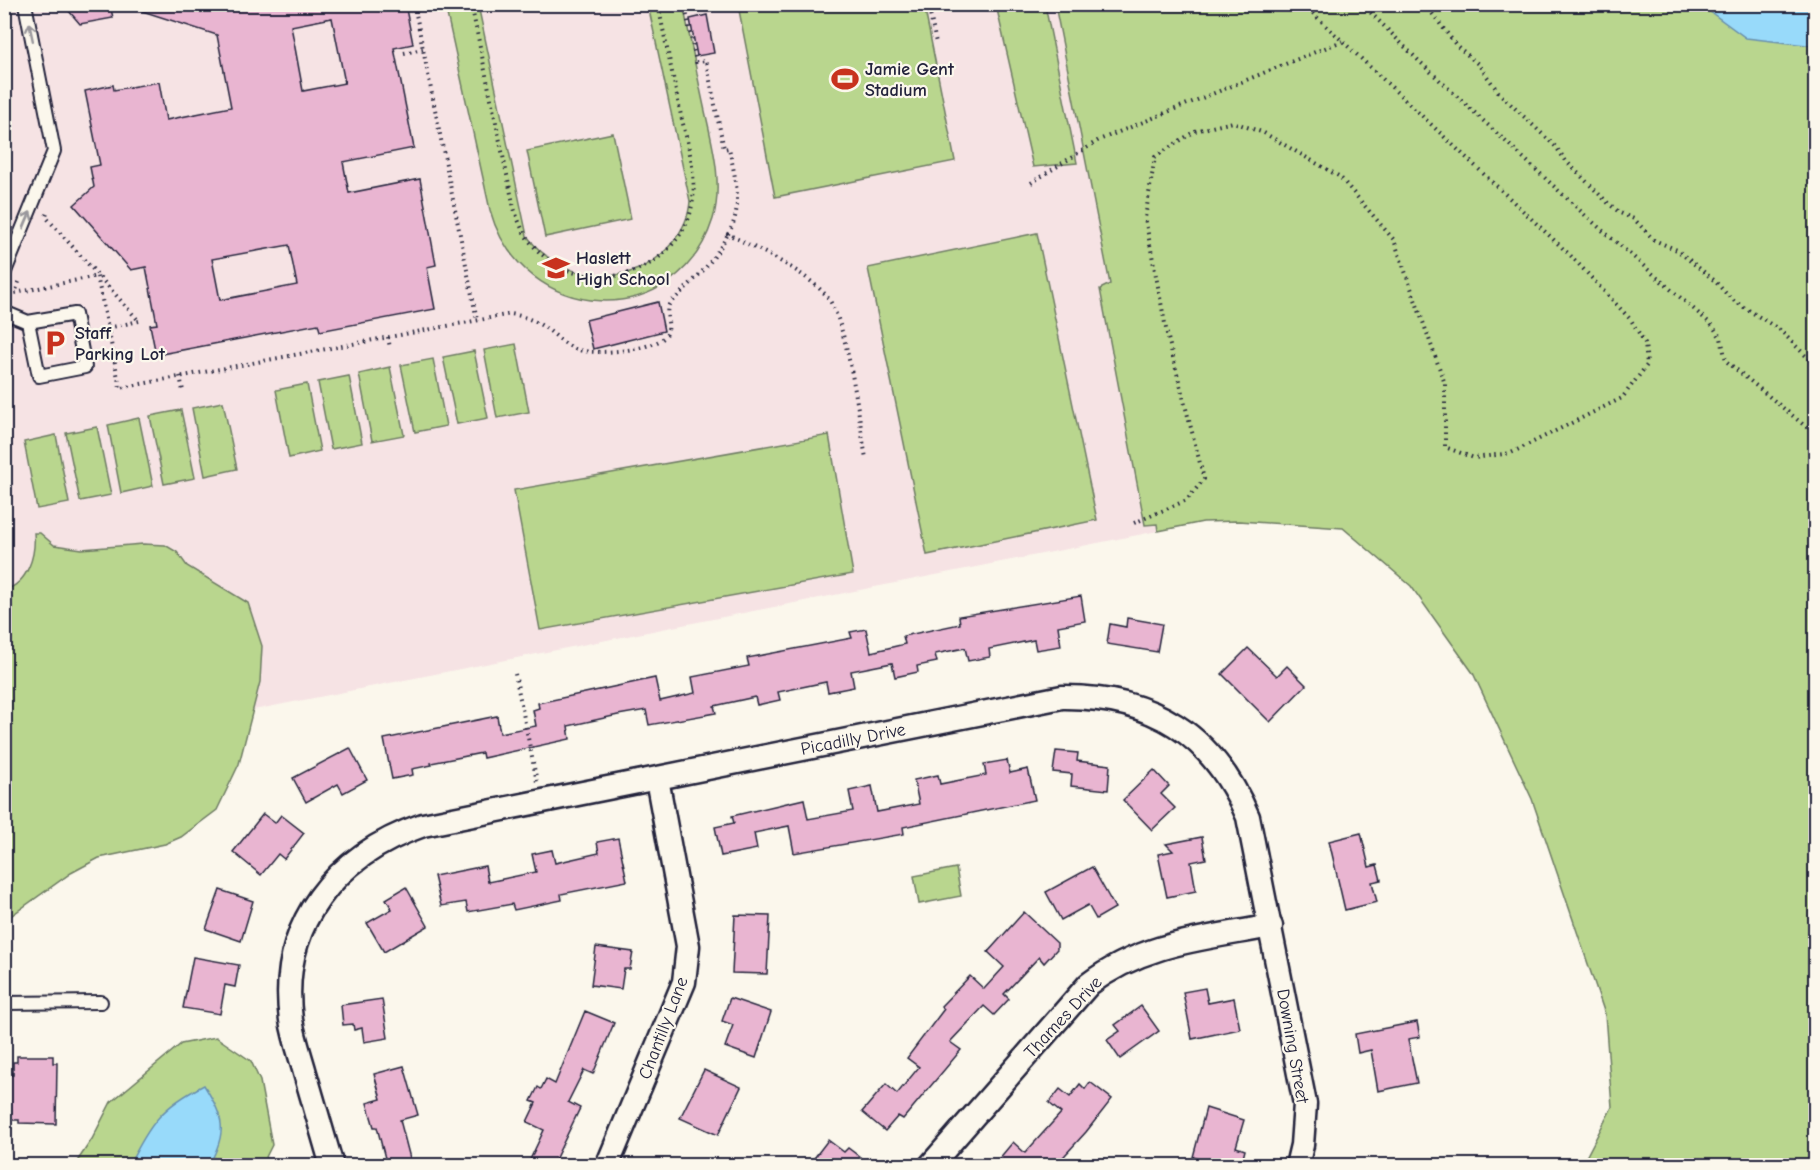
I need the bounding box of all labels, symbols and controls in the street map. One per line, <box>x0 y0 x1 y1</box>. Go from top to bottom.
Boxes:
one-way arrow <box>25 23 36 43</box>
place label: Jamie Gent Stadium <box>865 59 955 101</box>
sports icon: Jamie Gent Stadium <box>830 64 860 94</box>
one-way arrow <box>22 211 33 230</box>
place label: Haslett High School <box>576 248 670 290</box>
school or university icon: Haslett High School <box>541 253 571 283</box>
place label: Staff Parking Lot <box>75 323 166 365</box>
parking icon: Staff Parking Lot <box>40 328 70 358</box>
street label: Picadilly Drive <box>799 719 907 760</box>
street label: Thames Drive <box>1020 972 1107 1063</box>
street label: Chantilly Lane <box>634 974 693 1082</box>
street label: Downing Street <box>1272 987 1313 1106</box>

